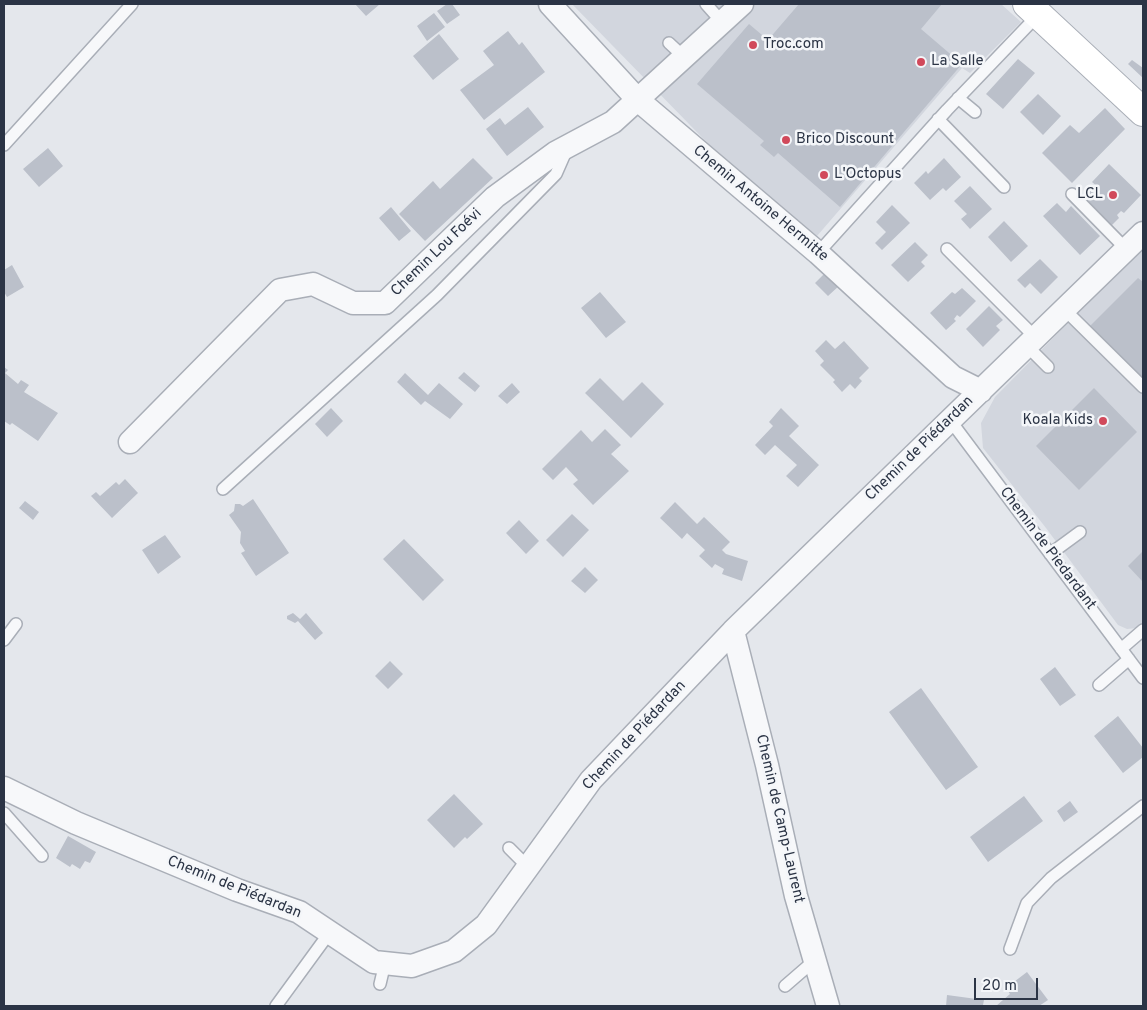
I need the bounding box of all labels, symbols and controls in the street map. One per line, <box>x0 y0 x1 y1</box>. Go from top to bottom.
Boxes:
place label: Troc.com <box>763 36 824 54</box>
marker: Troc.com <box>747 39 759 51</box>
place label: La Salle <box>931 53 984 71</box>
marker: La Salle <box>915 56 927 68</box>
place label: Brico Discount <box>796 131 894 149</box>
marker: Brico Discount <box>780 134 792 146</box>
street label: Chemin Antoine Hermitte <box>689 142 831 266</box>
place label: L'Octopus <box>834 166 902 184</box>
marker: L'Octopus <box>818 169 830 181</box>
place label: LCL <box>1077 186 1103 204</box>
marker: LCL <box>1107 189 1119 201</box>
street label: Chemin Lou Foévi <box>388 205 486 301</box>
street label: Chemin de Piédardan <box>862 393 978 505</box>
place label: Koala Kids <box>1022 412 1093 430</box>
marker: Koala Kids <box>1097 415 1109 427</box>
street label: Chemin de Piedardant <box>995 484 1099 614</box>
street label: Chemin de Piédardan <box>580 677 690 795</box>
street label: Chemin de Camp-Laurent <box>751 733 807 905</box>
street label: Chemin de Piédardan <box>164 853 304 923</box>
scale bar <box>977 968 1041 1000</box>
text: 20 m <box>982 977 1017 996</box>

